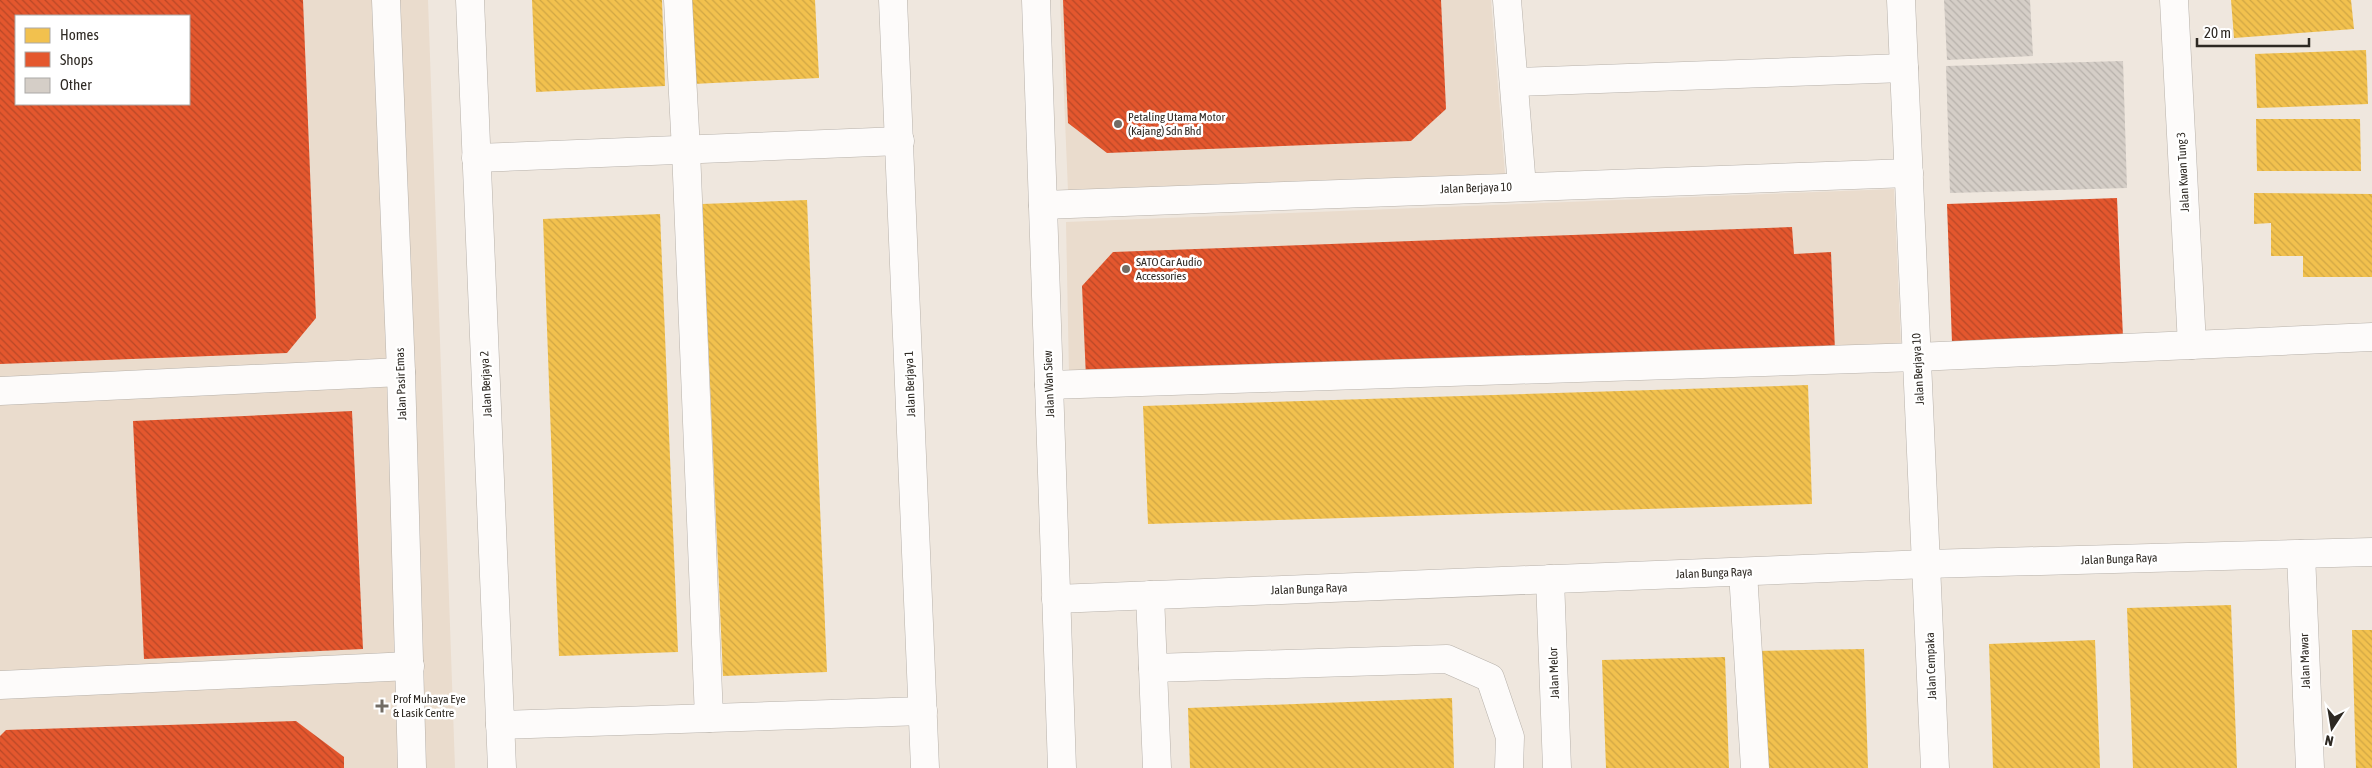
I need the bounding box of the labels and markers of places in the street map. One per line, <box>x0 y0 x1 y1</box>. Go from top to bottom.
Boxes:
place label: Petaling Utama Motor (Kajang) Sdn Bhd <box>1128 110 1225 138</box>
marker: Petaling Utama Motor (Kajang) Sdn Bhd <box>1112 118 1124 130</box>
place label: SATO Car Audio Accessories <box>1136 255 1202 283</box>
marker: SATO Car Audio Accessories <box>1120 263 1132 275</box>
place label: Prof Muhaya Eye & Lasik Centre <box>393 692 466 720</box>
marker: Prof Muhaya Eye & Lasik Centre <box>375 699 389 713</box>

